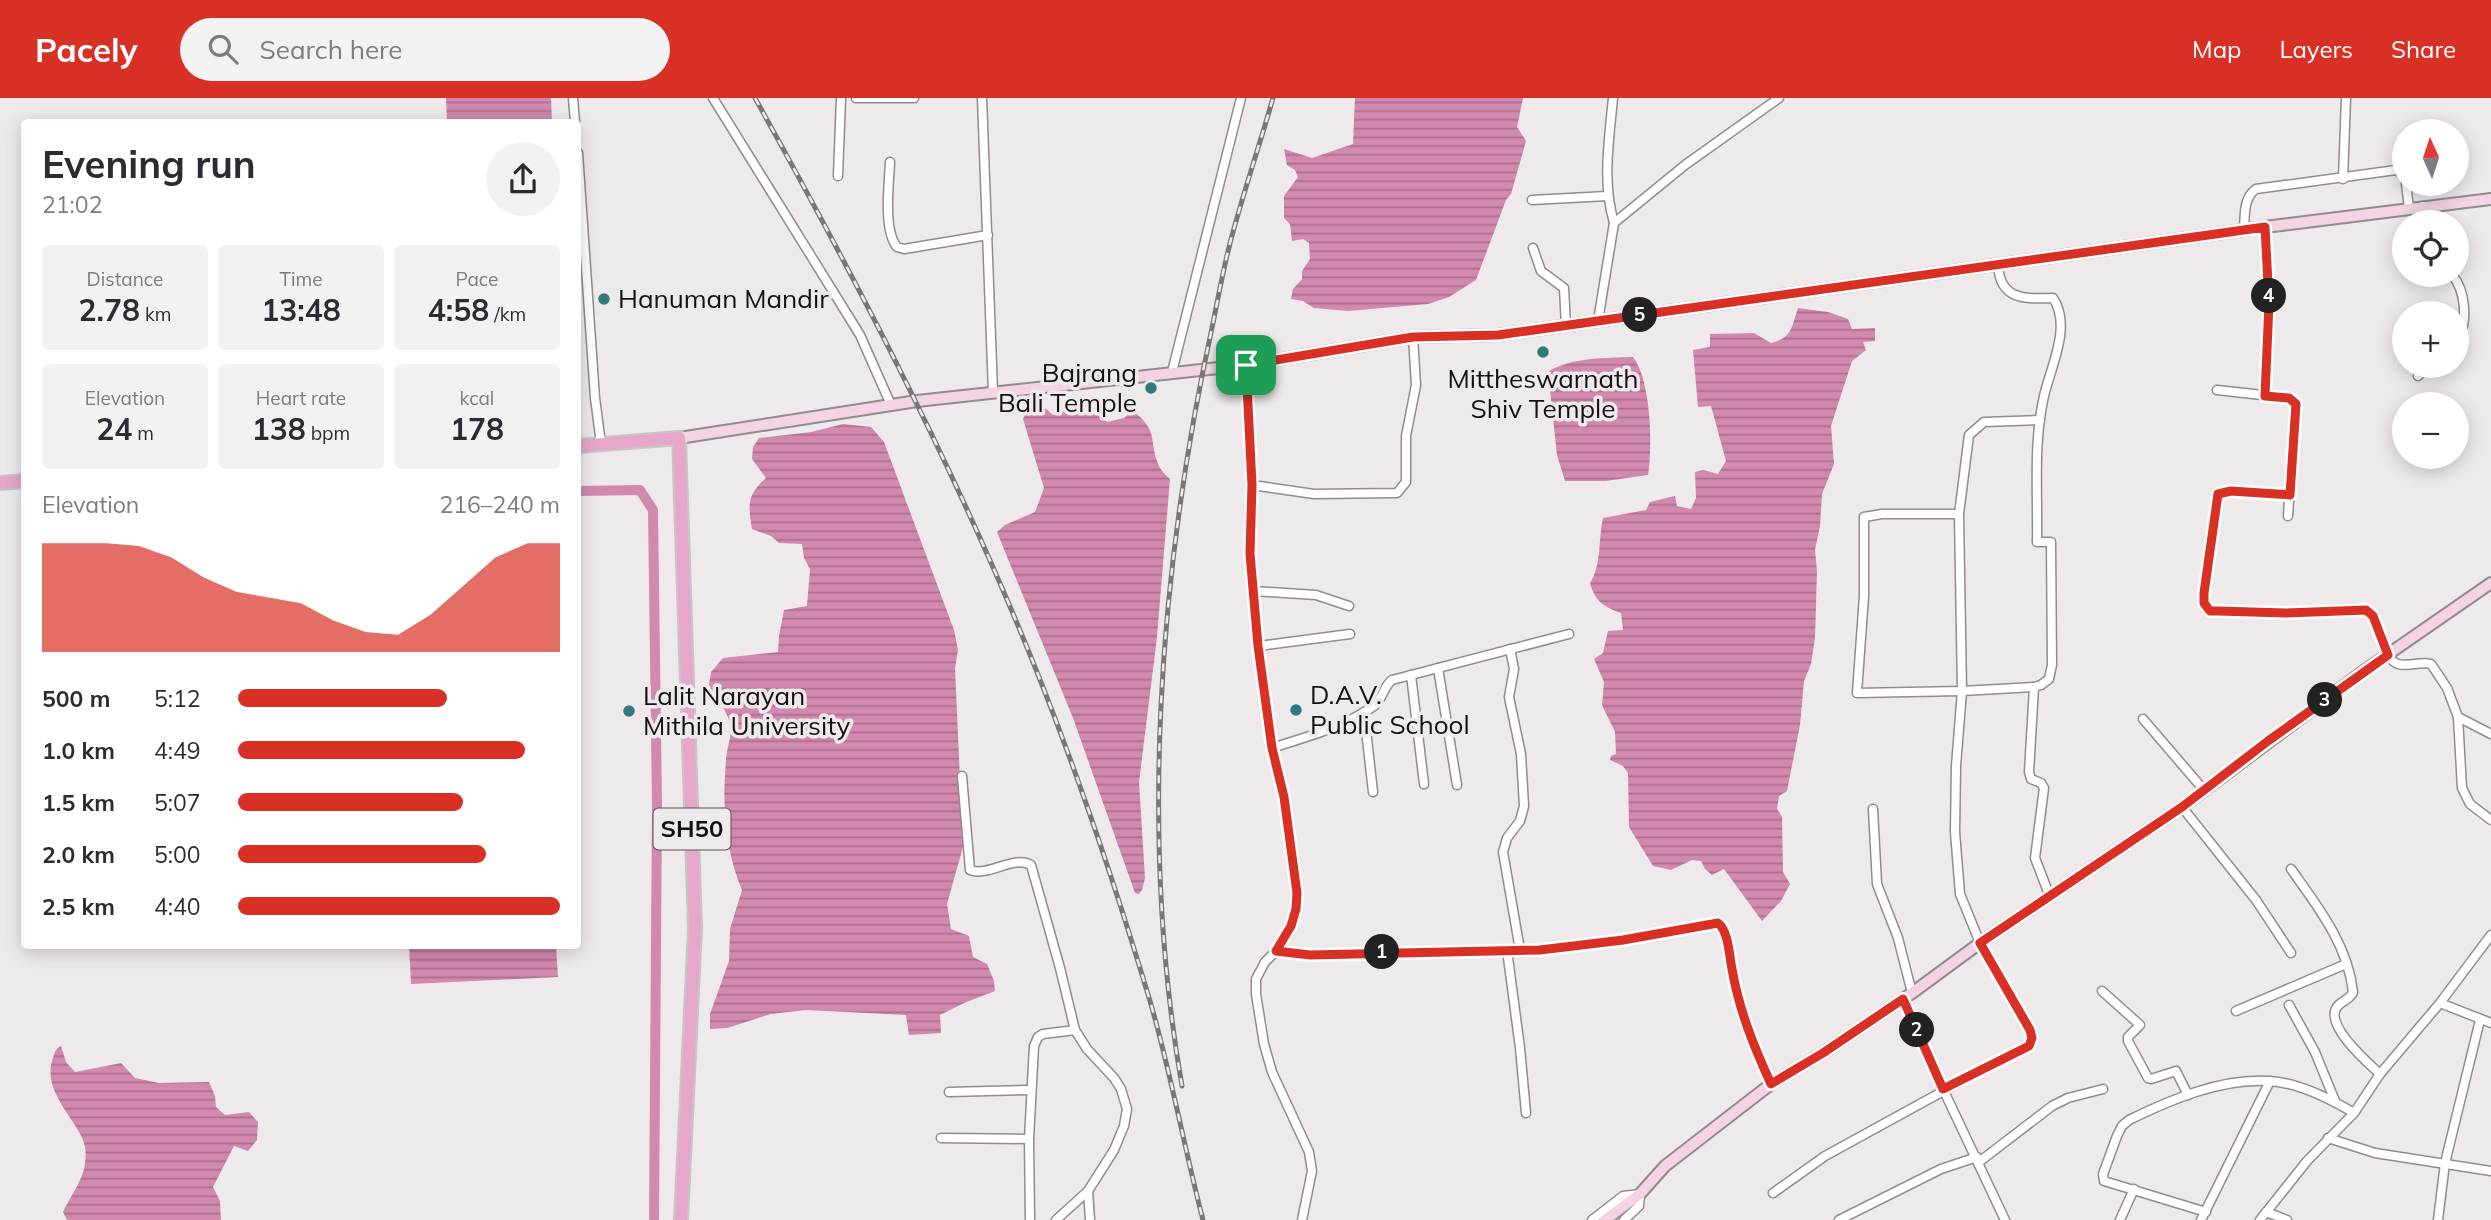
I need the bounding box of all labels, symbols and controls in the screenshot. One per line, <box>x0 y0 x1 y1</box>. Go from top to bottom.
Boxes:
search box <box>180 18 670 81</box>
text: Pacely <box>35 29 138 70</box>
icon: search <box>204 30 242 68</box>
text: Search here <box>260 33 403 66</box>
text: Map <box>2192 34 2241 64</box>
text: Layers <box>2279 34 2353 64</box>
text: Share <box>2391 34 2456 64</box>
north arrow <box>2392 119 2469 196</box>
map controls <box>2392 119 2469 469</box>
text: Evening run <box>42 140 256 188</box>
button: share <box>486 142 560 216</box>
text: 21:02 <box>42 190 102 219</box>
button: locate <box>2392 210 2469 287</box>
text: Distance <box>87 267 163 291</box>
text: Time <box>279 267 323 291</box>
text: Pace <box>456 267 498 291</box>
pin: 4 <box>2252 278 2286 314</box>
place label: Hanuman Mandir <box>618 282 829 315</box>
text: 4 <box>2263 283 2274 307</box>
text: 2.78 <box>79 291 140 329</box>
text: 13:48 <box>261 291 341 329</box>
text: 4:58 <box>428 291 489 329</box>
marker: Hanuman Mandir <box>596 291 612 307</box>
pin: 5 <box>1622 298 1658 332</box>
button: + <box>2392 301 2469 378</box>
text: km <box>140 302 171 326</box>
text: /km <box>489 302 526 326</box>
text: 5 <box>1634 302 1645 326</box>
pin <box>1216 335 1276 395</box>
marker: Mittheswarnath Shiv Temple <box>1535 344 1551 360</box>
icon: arrive <box>1227 346 1265 384</box>
place label: Bajrang Bali Temple <box>998 356 1137 419</box>
place label: Mittheswarnath Shiv Temple <box>1448 362 1638 425</box>
marker: Bajrang Bali Temple <box>1143 380 1159 396</box>
text: Elevation <box>85 386 165 410</box>
text: Heart rate <box>256 386 346 410</box>
text: kcal <box>460 386 494 410</box>
button: − <box>2392 392 2469 469</box>
text: 24 <box>96 410 132 448</box>
text: 138 <box>252 410 306 448</box>
text: 178 <box>450 410 504 448</box>
text: m <box>132 421 154 445</box>
text: bpm <box>306 421 350 445</box>
text: Elevation <box>42 490 139 519</box>
text: 216–240 m <box>439 490 560 519</box>
place label: D.A.V. Public School <box>1310 678 1470 741</box>
place label: Lalit Narayan Mithila University <box>643 679 850 742</box>
pin: 3 <box>2308 682 2342 718</box>
text: 500 m <box>42 684 110 713</box>
text: 5:12 <box>154 684 201 713</box>
text: 3 <box>2319 687 2330 711</box>
marker: D.A.V. Public School <box>1288 702 1304 718</box>
marker: Lalit Narayan Mithila University <box>621 703 637 719</box>
text: 1.0 km <box>42 736 115 765</box>
text: 4:49 <box>154 736 201 765</box>
text: 1.5 km <box>42 788 115 817</box>
text: 5:07 <box>154 788 201 817</box>
road number: SH50 <box>654 808 730 850</box>
text: 2.0 km <box>42 840 115 869</box>
text: 5:00 <box>154 840 201 869</box>
text: 2.5 km <box>42 892 115 921</box>
text: 4:40 <box>154 892 201 921</box>
pin: 1 <box>1364 934 1400 970</box>
text: 1 <box>1376 939 1387 963</box>
pin: 2 <box>1899 1012 1934 1048</box>
text: 2 <box>1911 1017 1922 1041</box>

